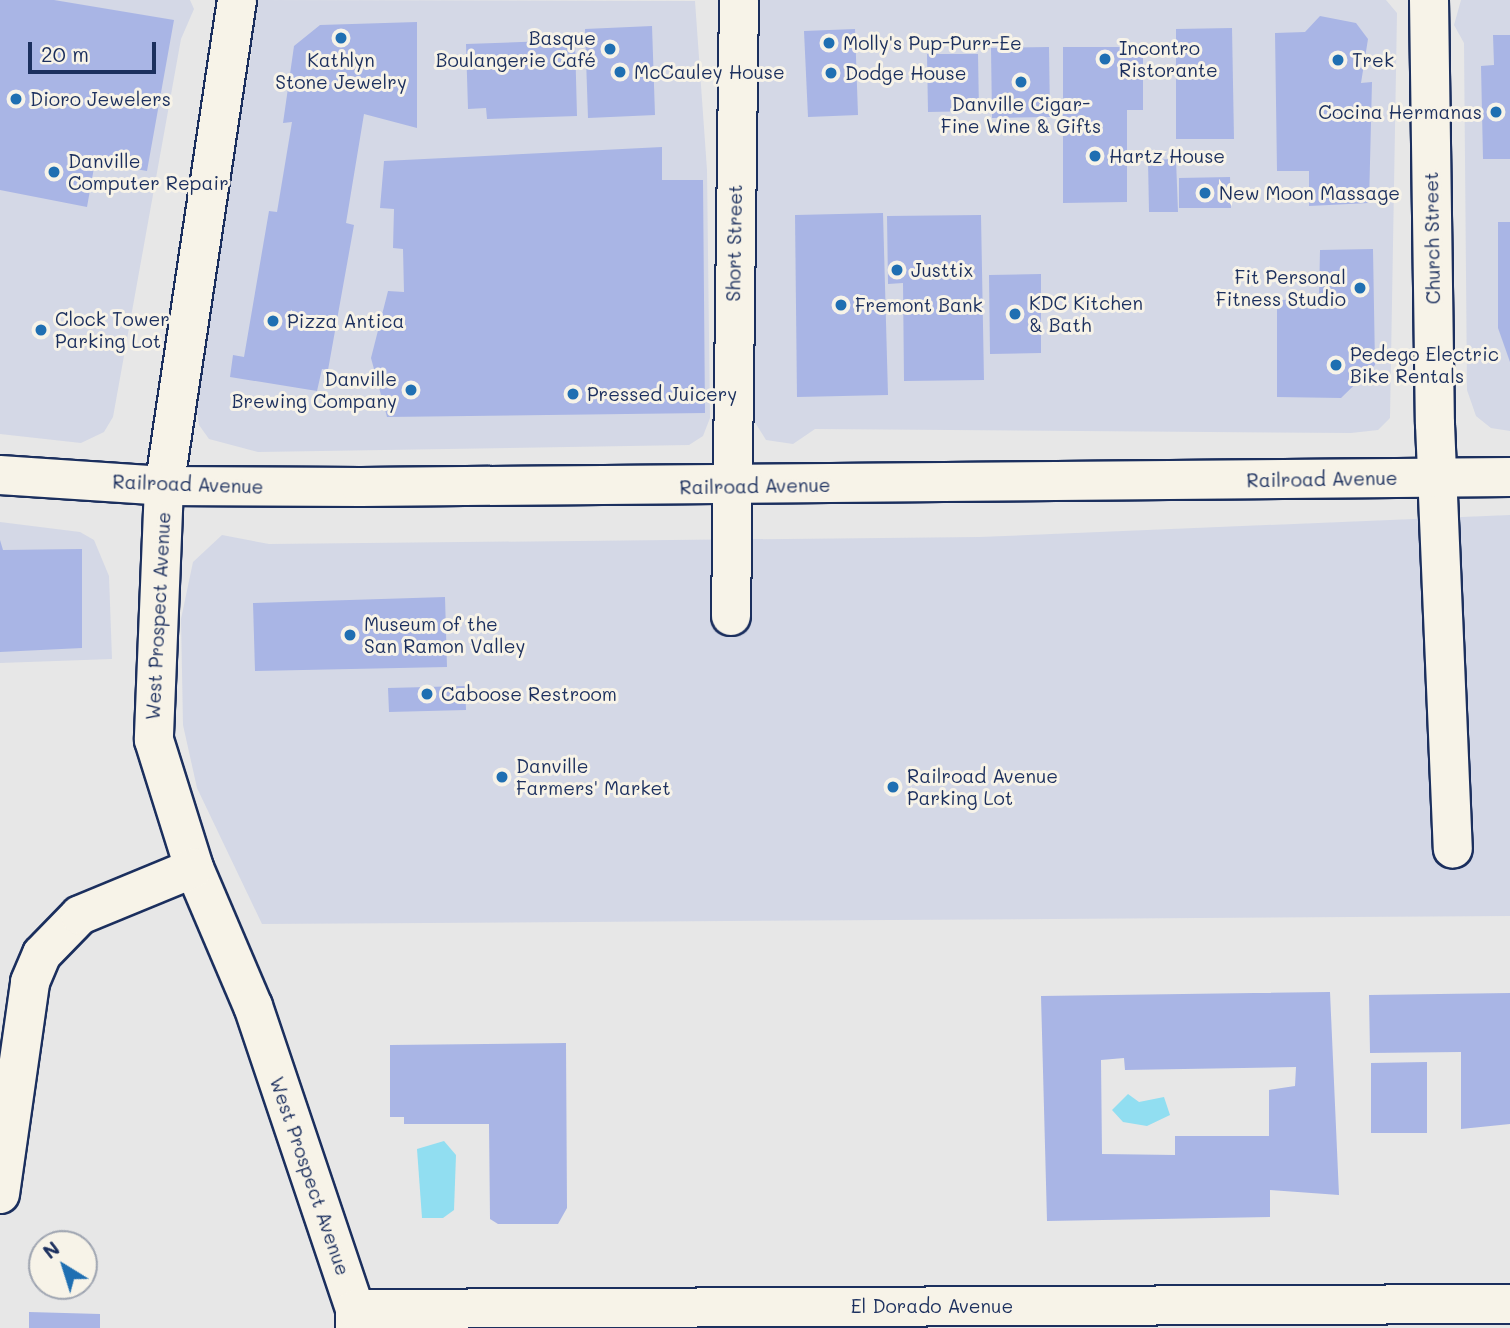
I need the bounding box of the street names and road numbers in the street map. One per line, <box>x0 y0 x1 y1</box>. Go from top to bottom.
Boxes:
street label: Church Street <box>1419 171 1445 305</box>
street label: Short Street <box>722 184 746 302</box>
street label: Railroad Avenue <box>1246 466 1398 492</box>
street label: Railroad Avenue <box>112 470 264 498</box>
street label: Railroad Avenue <box>679 473 831 499</box>
street label: West Prospect Avenue <box>141 511 175 721</box>
street label: West Prospect Avenue <box>265 1074 355 1278</box>
street label: El Dorado Avenue <box>851 1295 1013 1317</box>

